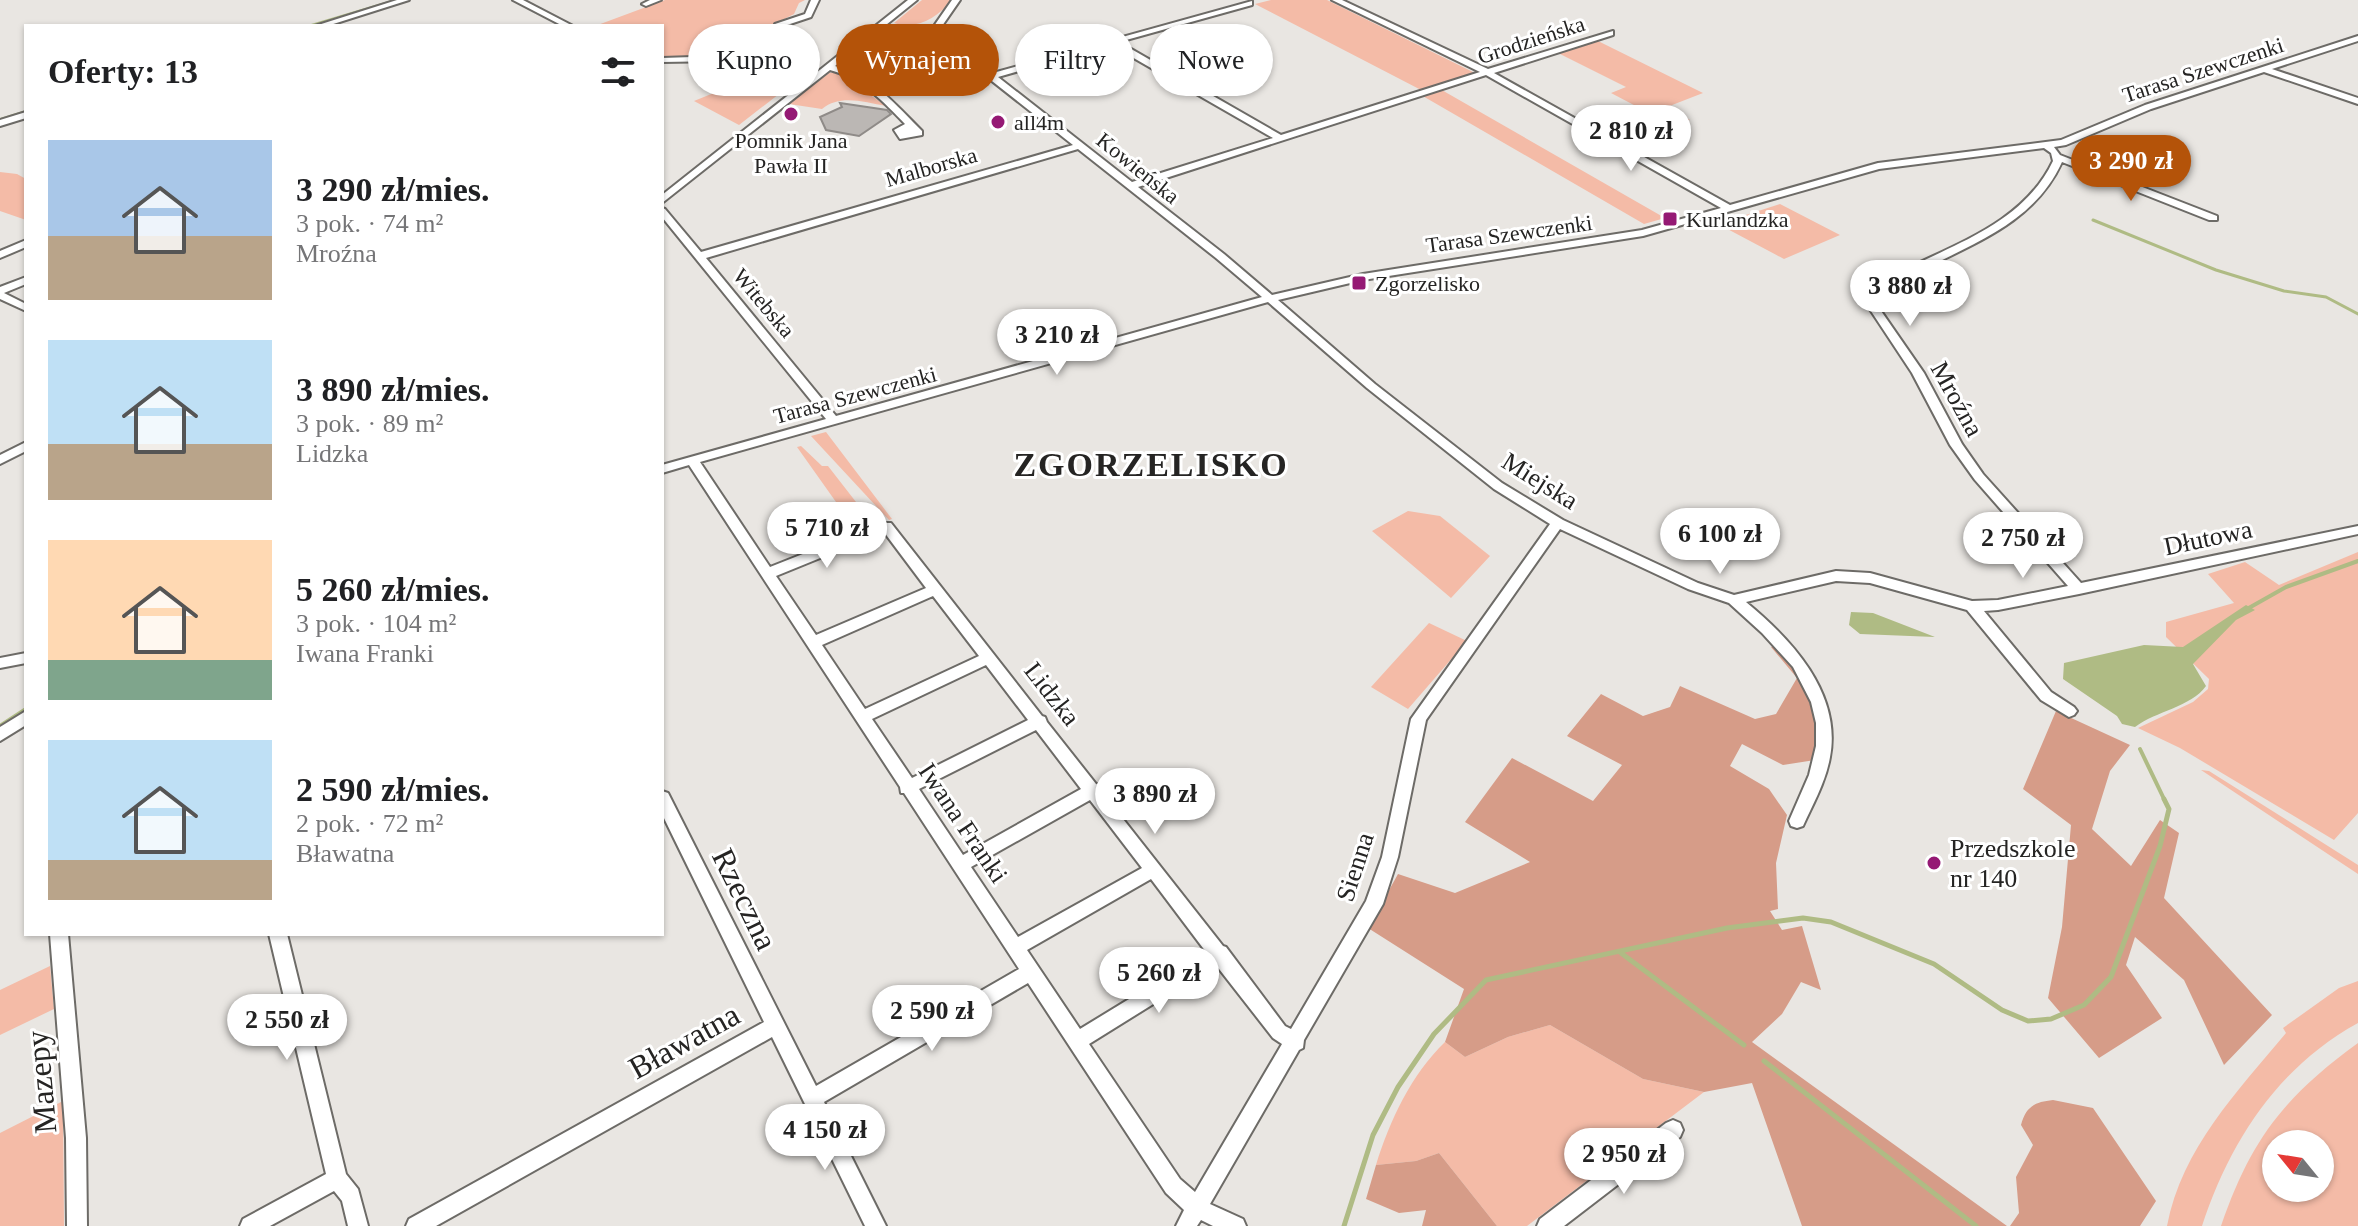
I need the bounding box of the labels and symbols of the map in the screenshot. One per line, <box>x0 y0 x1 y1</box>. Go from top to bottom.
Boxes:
street label: Grodzieńska <box>1474 11 1588 69</box>
street label: Tarasa Szewczenki <box>2119 32 2287 108</box>
marker: Pomnik Jana Pawła II <box>782 105 800 123</box>
pin: 2 810 zł <box>1548 105 1714 173</box>
place label: all4m <box>1014 110 1064 135</box>
marker: all4m <box>989 113 1007 131</box>
street label: Kowieńska <box>1092 127 1185 209</box>
place label: Pomnik Jana Pawła II <box>734 128 848 178</box>
pin: 3 290 zł <box>2048 135 2214 203</box>
street label: Malborska <box>882 142 980 192</box>
place label: Kurlandzka <box>1686 207 1789 232</box>
street label: Tarasa Szewczenki <box>1424 210 1594 258</box>
marker: Kurlandzka <box>1661 210 1679 228</box>
pin: 3 880 zł <box>1827 260 1993 328</box>
street label: Witebska <box>728 263 800 343</box>
place label: Zgorzelisko <box>1375 271 1480 296</box>
marker: Zgorzelisko <box>1350 274 1368 292</box>
pin: 3 210 zł <box>974 309 1140 377</box>
street label: Mroźna <box>1925 357 1990 442</box>
street label: Tarasa Szewczenki <box>771 361 939 429</box>
district label: ZGORZELISKO <box>1013 446 1289 483</box>
street label: Miejska <box>1497 447 1584 516</box>
pin: 5 710 zł <box>744 502 910 570</box>
pin: 6 100 zł <box>1637 508 1803 576</box>
pin: 2 750 zł <box>1940 512 2106 580</box>
street label: Dłutowa <box>2161 514 2255 561</box>
street label: Lidzka <box>1018 657 1086 732</box>
street label: Iwana Franki <box>912 758 1014 888</box>
pin: 3 890 zł <box>1072 768 1238 836</box>
street label: Sienna <box>1330 828 1380 905</box>
place label: Przedszkole nr 140 <box>1950 834 2076 893</box>
street label: Rzeczna <box>705 842 785 956</box>
marker: Przedszkole nr 140 <box>1925 854 1943 872</box>
pin: 5 260 zł <box>1076 947 1242 1015</box>
pin: 2 590 zł <box>849 985 1015 1053</box>
pin: 2 550 zł <box>204 994 370 1062</box>
street label: Bławatna <box>622 996 746 1086</box>
street label: Mazepy <box>19 1029 63 1135</box>
pin: 4 150 zł <box>742 1104 908 1172</box>
pin: 2 950 zł <box>1541 1128 1707 1196</box>
north arrow <box>2262 1130 2334 1202</box>

